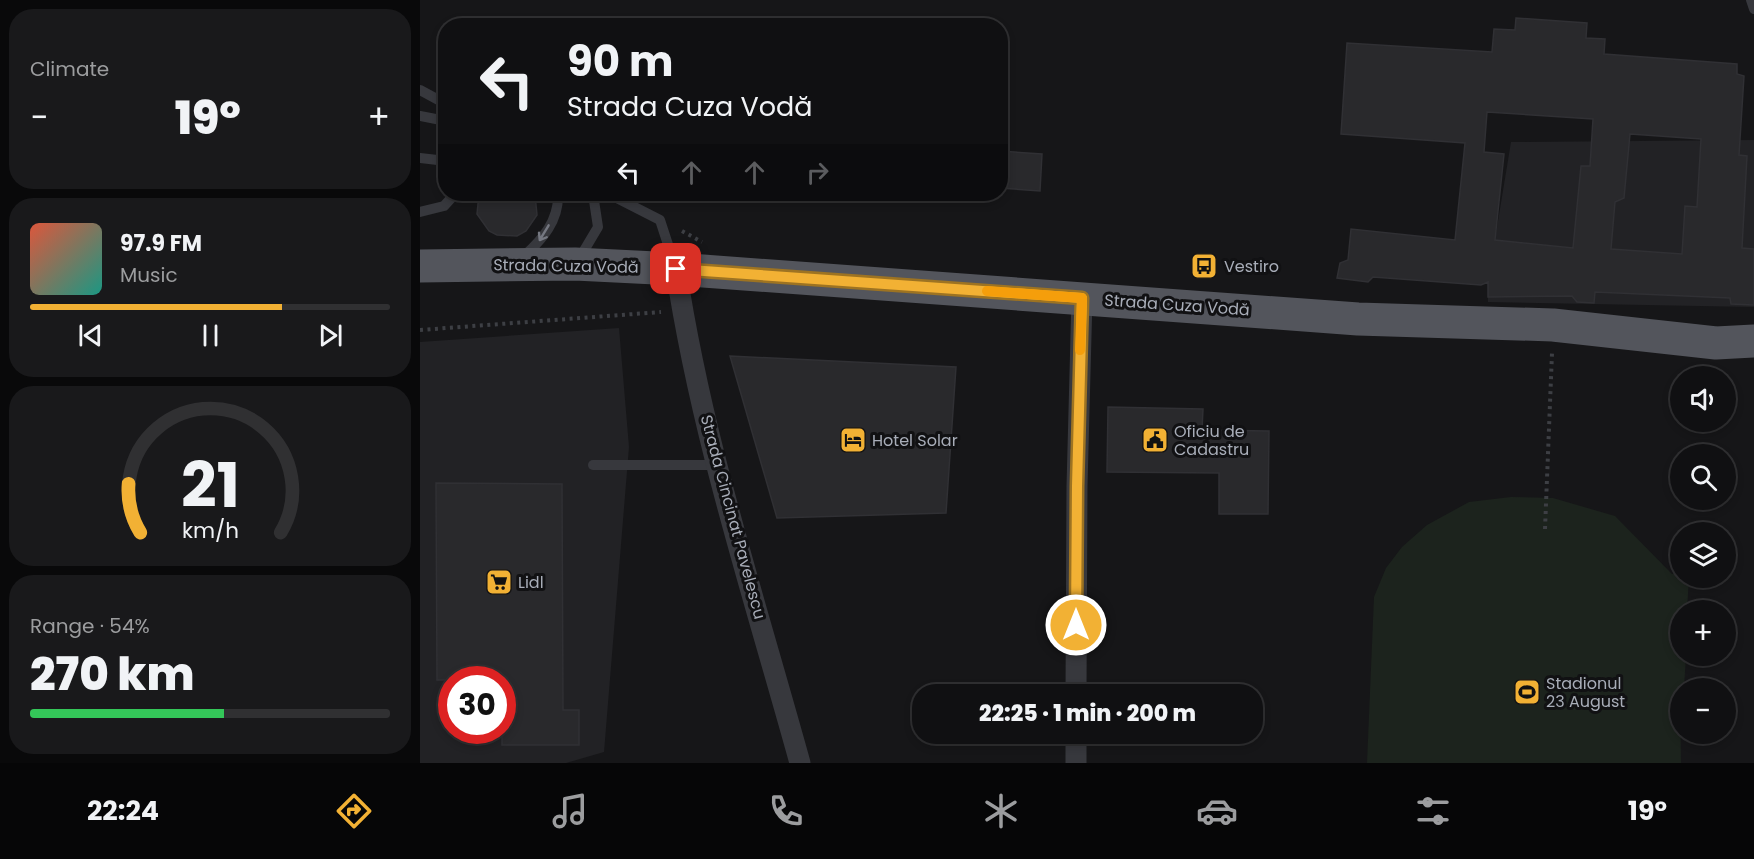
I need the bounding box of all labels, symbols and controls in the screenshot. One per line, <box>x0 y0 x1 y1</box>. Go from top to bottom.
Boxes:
text: 90 m <box>567 32 674 91</box>
icon: left <box>468 42 546 120</box>
text: Climate <box>30 55 109 83</box>
text: 19° <box>175 87 241 150</box>
text: Strada Cuza Vodă <box>567 88 813 125</box>
text: − <box>30 94 48 141</box>
text: + <box>367 94 390 141</box>
icon: left <box>612 156 645 189</box>
icon: ahead <box>675 156 708 189</box>
icon: ahead <box>738 156 771 189</box>
icon: right <box>801 156 834 189</box>
one-way arrow <box>538 224 550 241</box>
text: 97.9 FM <box>120 228 202 259</box>
pin <box>650 243 701 294</box>
bus stop icon: Vestiro <box>1189 251 1219 281</box>
icon: arrive <box>659 252 692 285</box>
street label: Strada Cuza Vodă <box>493 253 639 279</box>
place label: Vestiro <box>1224 255 1279 278</box>
text: Music <box>120 261 178 289</box>
street label: Strada Cuza Vodă <box>1104 288 1250 322</box>
icon: previous <box>74 319 107 352</box>
icon: pause <box>194 319 227 352</box>
icon: next <box>314 319 347 352</box>
map controls <box>1670 366 1736 744</box>
button: sound <box>1670 366 1736 432</box>
street label: Strada Cincinat Pavelescu <box>695 412 771 622</box>
place label: Oficiu de Cadastru <box>1174 420 1249 461</box>
hotel icon: Hotel Solar <box>838 425 868 455</box>
public building icon: Oficiu de Cadastru <box>1140 425 1170 455</box>
place label: Hotel Solar <box>872 429 958 452</box>
text: 21 <box>180 441 240 529</box>
button: search <box>1670 444 1736 510</box>
text: km/h <box>181 515 239 546</box>
button: layers <box>1670 522 1736 588</box>
supermarket icon: Lidl <box>484 567 514 597</box>
place label: Lidl <box>518 571 544 594</box>
position arrow <box>1044 593 1108 657</box>
button: + <box>1670 600 1736 666</box>
text: Range · 54% <box>30 612 150 640</box>
text: 270 km <box>30 643 194 706</box>
speed limit sign: 30 <box>438 666 516 744</box>
place label: Stadionul 23 August <box>1546 672 1625 713</box>
sports icon: Stadionul 23 August <box>1512 677 1542 707</box>
button: − <box>1670 678 1736 744</box>
text: 22:25 · 1 min · 200 m <box>979 698 1196 729</box>
icon: directions <box>333 790 375 832</box>
icon: music <box>549 790 591 832</box>
icon: phone <box>765 790 807 832</box>
icon: climate <box>980 790 1022 832</box>
icon: car <box>1196 790 1238 832</box>
icon: filters <box>1412 790 1454 832</box>
text: 22:24 <box>87 792 159 829</box>
text: 19° <box>1628 792 1667 829</box>

